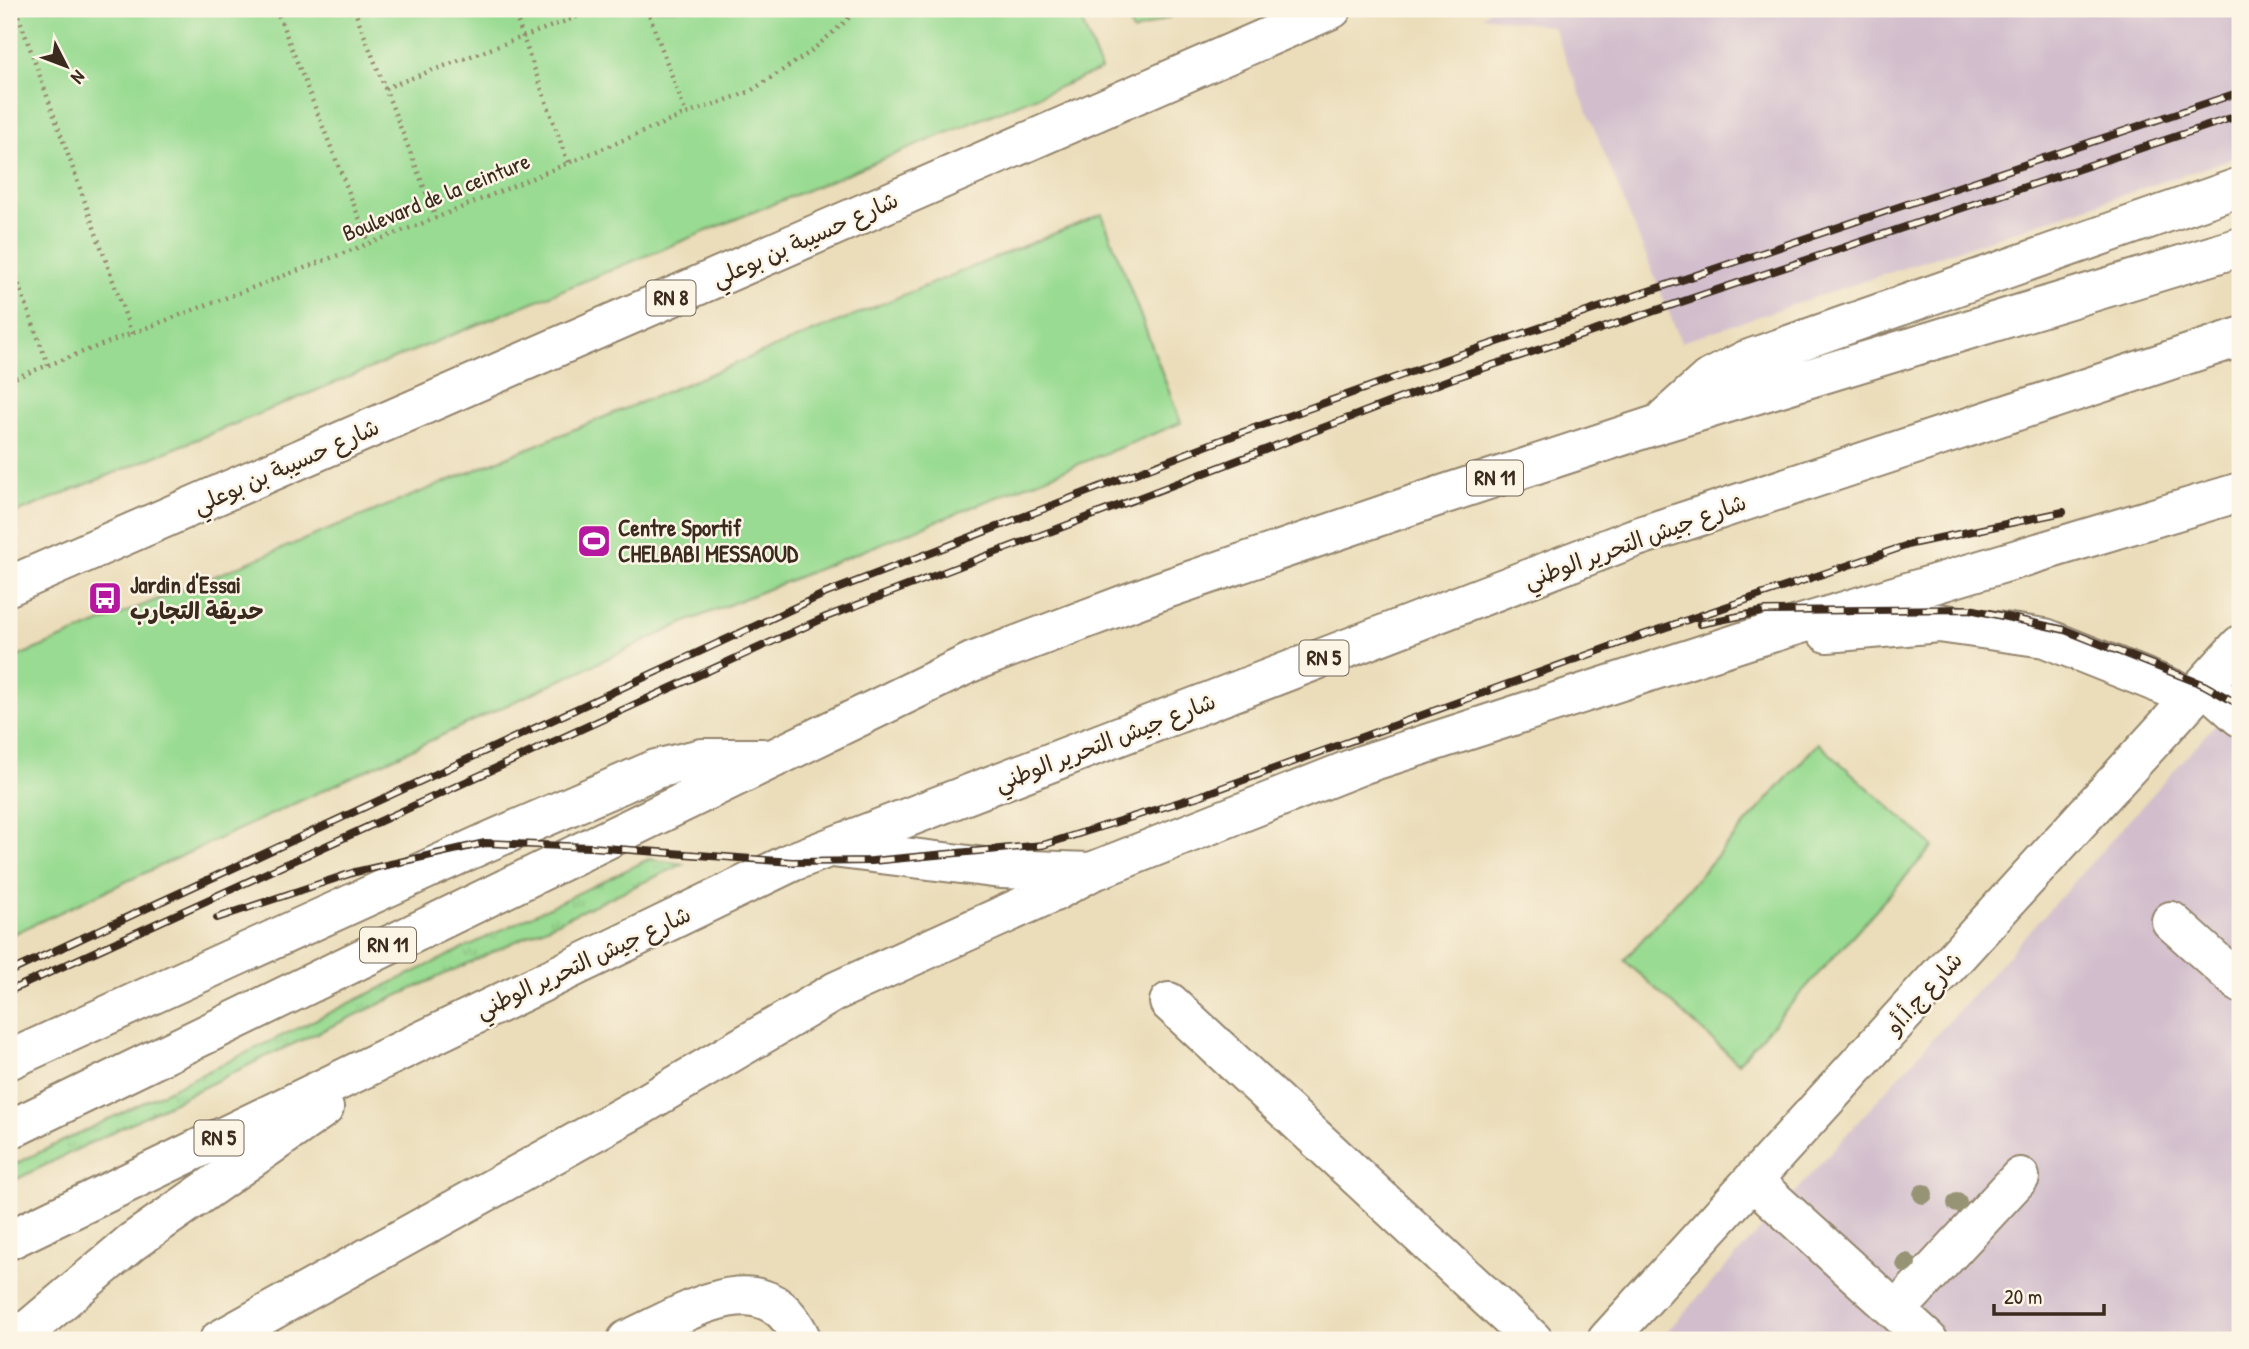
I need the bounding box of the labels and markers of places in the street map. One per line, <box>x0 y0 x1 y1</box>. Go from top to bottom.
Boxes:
place label: Centre Sportif CHELBABI MESSAOUD <box>618 512 799 569</box>
sports icon: Centre Sportif CHELBABI MESSAOUD <box>575 522 613 560</box>
place label: Jardin d'Essai حديقة التجارب <box>130 569 263 626</box>
bus stop icon: Jardin d'Essai حديقة التجارب <box>86 579 124 617</box>

